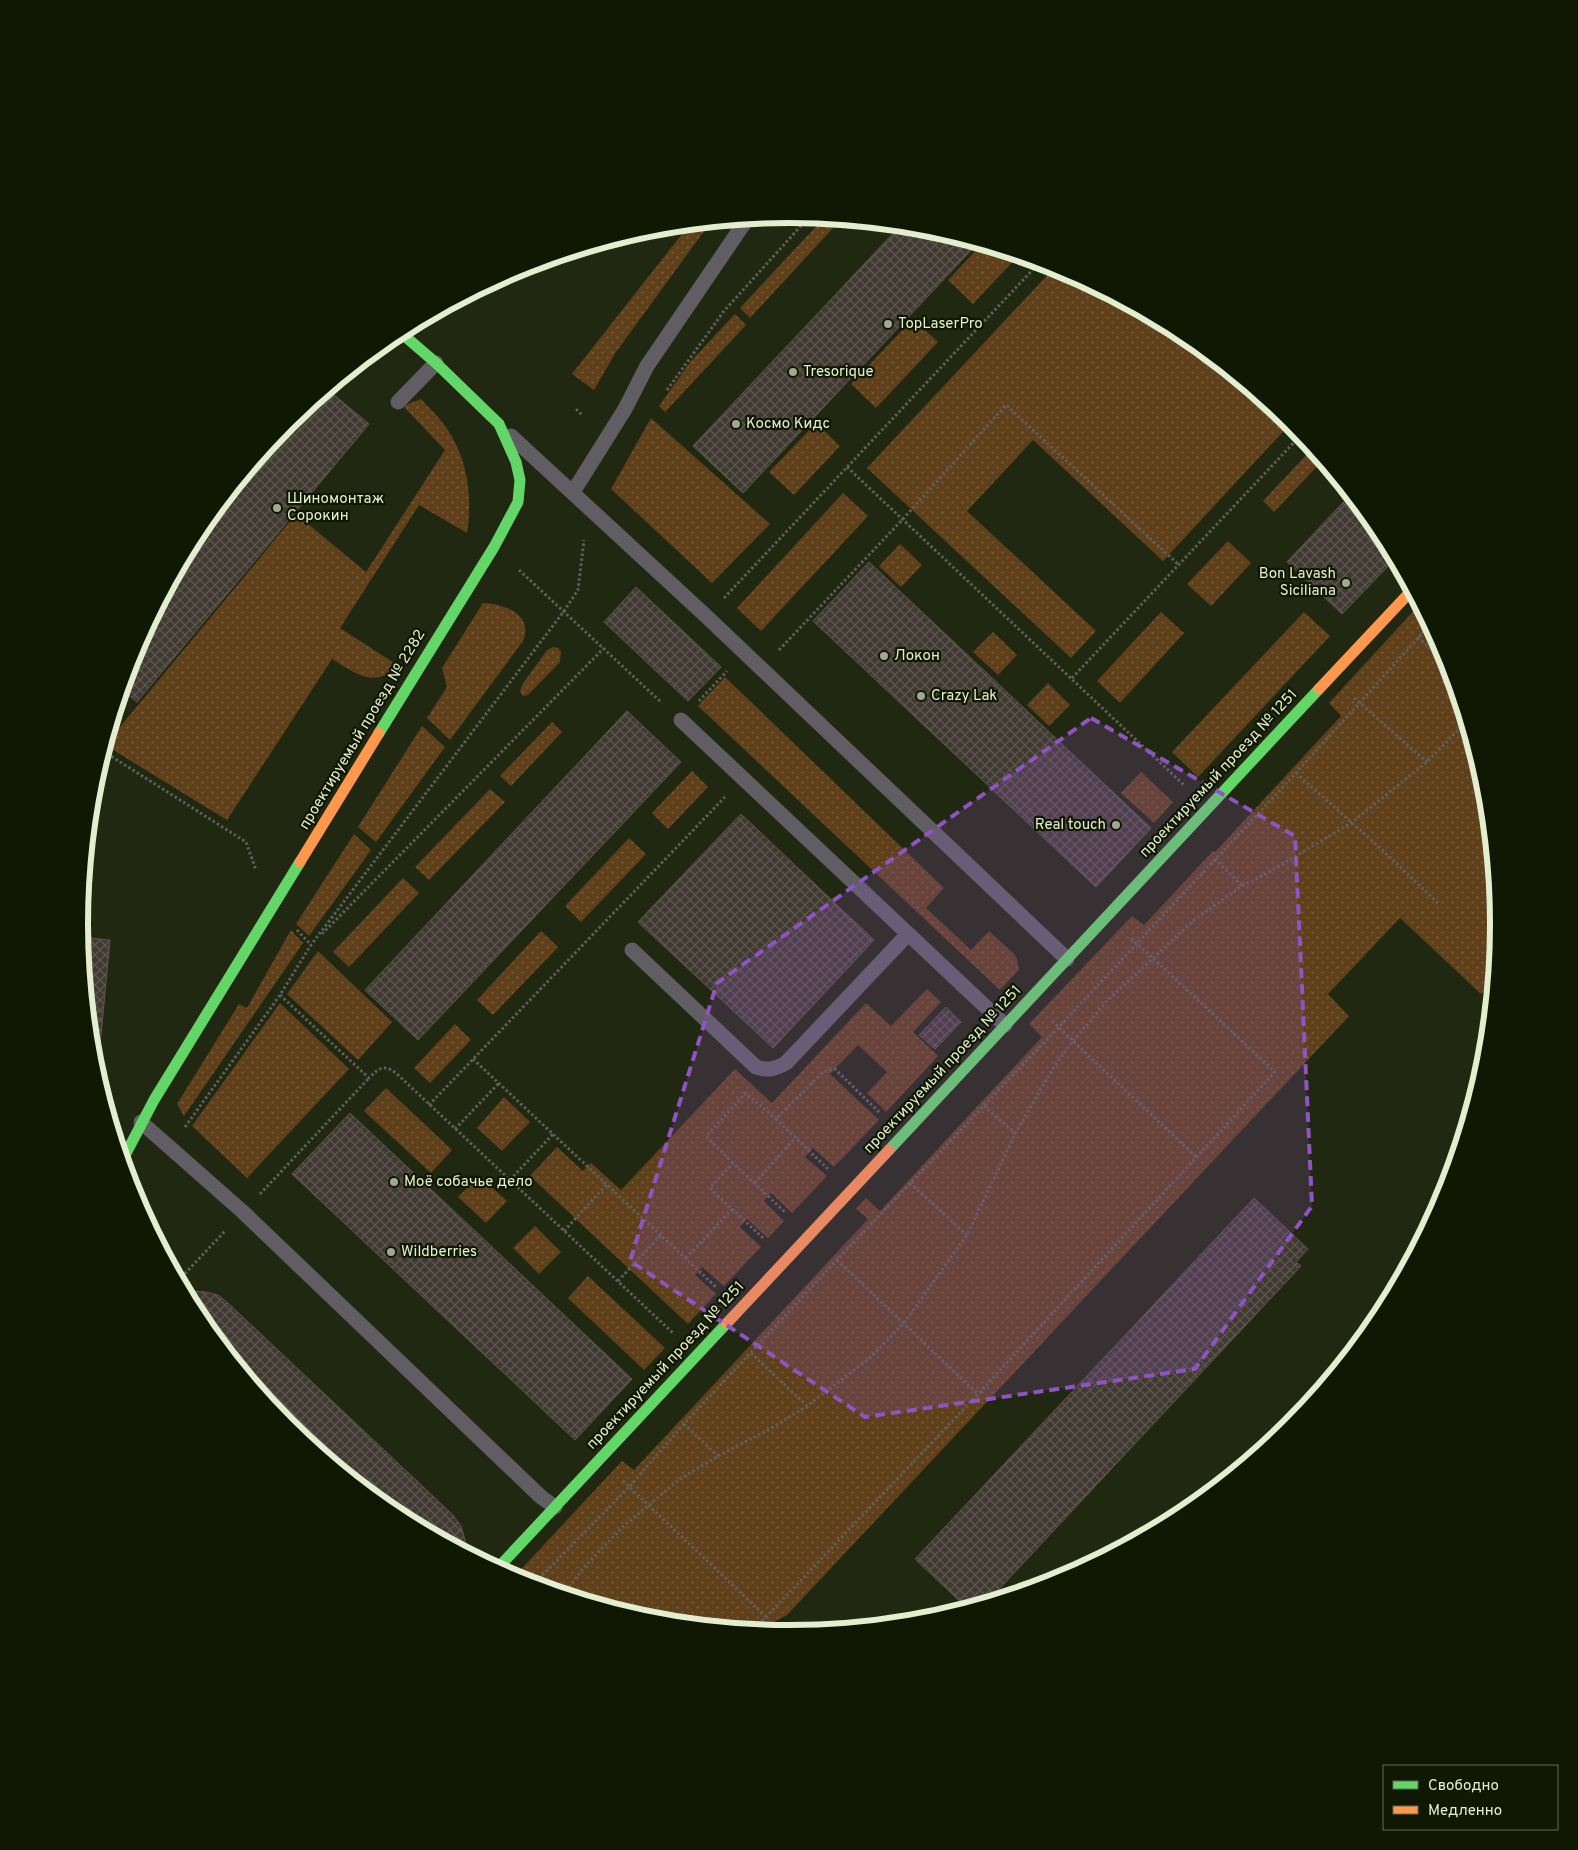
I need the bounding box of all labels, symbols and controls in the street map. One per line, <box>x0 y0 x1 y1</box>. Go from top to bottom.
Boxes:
place label: TopLaserPro <box>898 315 983 334</box>
marker: TopLaserPro <box>882 318 894 330</box>
place label: Tresorique <box>803 363 873 382</box>
marker: Tresorique <box>787 366 799 378</box>
place label: Космо Кидс <box>746 415 830 434</box>
marker: Космо Кидс <box>730 418 742 430</box>
place label: Шиномонтаж Сорокин <box>287 490 385 526</box>
marker: Шиномонтаж Сорокин <box>271 502 283 514</box>
place label: Bon Lavash Siciliana <box>1259 565 1336 601</box>
marker: Bon Lavash Siciliana <box>1340 577 1352 589</box>
street label: проектируемый проезд № 2282 <box>296 626 430 834</box>
place label: Локон <box>894 647 940 666</box>
marker: Локон <box>878 650 890 662</box>
street label: проектируемый проезд № 1251 <box>1136 686 1302 862</box>
place label: Crazy Lak <box>931 687 997 706</box>
marker: Crazy Lak <box>915 690 927 702</box>
place label: Real touch <box>1035 816 1106 835</box>
marker: Real touch <box>1110 819 1122 831</box>
street label: проектируемый проезд № 1251 <box>860 982 1026 1158</box>
place label: Моё собачье дело <box>404 1173 533 1192</box>
marker: Моё собачье дело <box>388 1176 400 1188</box>
place label: Wildberries <box>401 1243 477 1262</box>
marker: Wildberries <box>385 1246 397 1258</box>
street label: проектируемый проезд № 1251 <box>583 1278 749 1454</box>
legend <box>1383 1765 1558 1830</box>
text: Свободно <box>1428 1777 1499 1796</box>
text: Медленно <box>1428 1802 1502 1821</box>

